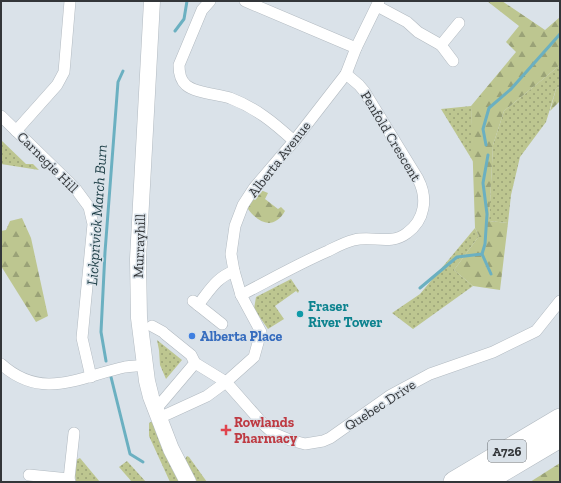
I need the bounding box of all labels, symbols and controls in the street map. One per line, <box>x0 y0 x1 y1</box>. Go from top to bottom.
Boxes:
street label: Penfold Crescent <box>357 88 425 185</box>
street label: Alberta Avenue <box>244 118 315 201</box>
street label: Carnegie Hill <box>14 128 82 197</box>
water label: Lickprivick March Burn <box>83 144 111 286</box>
street label: Murrayhill <box>130 213 149 278</box>
place label: Fraser River Tower <box>308 298 382 331</box>
marker: Fraser River Tower <box>295 309 305 319</box>
place label: Alberta Place <box>200 328 283 345</box>
marker: Alberta Place <box>187 331 197 341</box>
street label: Quebec Drive <box>342 376 419 435</box>
place label: Rowlands Pharmacy <box>234 414 298 447</box>
marker: Rowlands Pharmacy <box>221 425 231 435</box>
road number: A726 <box>488 440 526 462</box>

